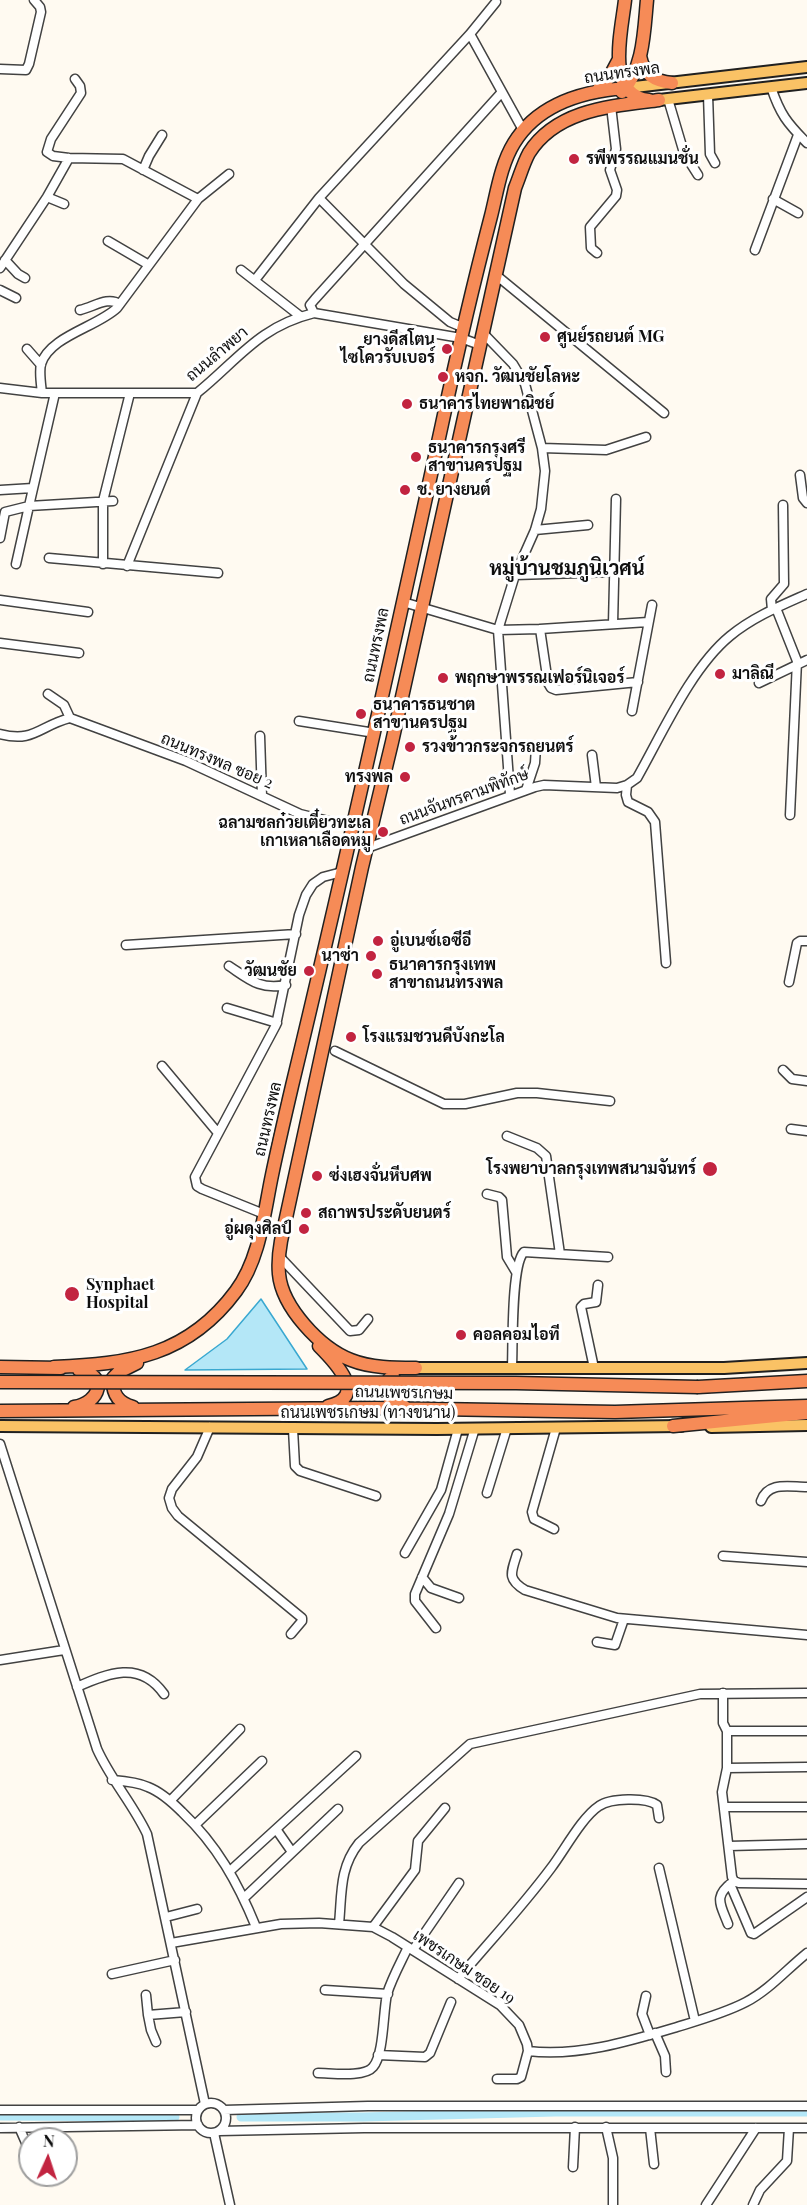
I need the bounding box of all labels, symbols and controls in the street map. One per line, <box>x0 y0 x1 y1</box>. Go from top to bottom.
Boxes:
street label: ถนนทรงพล <box>583 58 661 88</box>
place label: รพีพรรณแมนชั่น <box>586 149 699 169</box>
marker: รพีพรรณแมนชั่น <box>567 152 581 166</box>
street label: ถนนลำพยา <box>182 322 252 386</box>
place label: ศูนย์รถยนต์ MG <box>557 327 664 347</box>
place label: ยางดีสโตน ไซโควรับเบอร์ <box>340 330 435 368</box>
marker: ศูนย์รถยนต์ MG <box>538 330 552 344</box>
marker: ยางดีสโตน ไซโควรับเบอร์ <box>440 342 454 356</box>
place label: หจก. วัฒนชัยโลหะ <box>455 367 580 387</box>
marker: หจก. วัฒนชัยโลหะ <box>436 370 450 384</box>
place label: ธนาคารไทยพาณิชย์ <box>419 394 554 414</box>
marker: ธนาคารไทยพาณิชย์ <box>400 397 414 411</box>
place label: ธนาคารกรุงศรี สาขานครปฐม <box>428 438 525 476</box>
marker: ธนาคารกรุงศรี สาขานครปฐม <box>409 450 423 464</box>
place label: ช. ยางยนต์ <box>417 480 491 500</box>
marker: ช. ยางยนต์ <box>398 483 412 497</box>
district label: หมู่บ้านชมภูนิเวศน์ <box>489 557 645 581</box>
street label: ถนนทรงพล <box>359 606 393 684</box>
place label: มาลิณี <box>732 664 774 684</box>
marker: มาลิณี <box>713 667 727 681</box>
place label: พฤกษาพรรณเฟอร์นิเจอร์ <box>455 668 624 688</box>
marker: พฤกษาพรรณเฟอร์นิเจอร์ <box>436 671 450 685</box>
place label: ธนาคารธนชาต สาขานครปฐม <box>373 695 475 733</box>
marker: ธนาคารธนชาต สาขานครปฐม <box>354 707 368 721</box>
street label: ถนนทรงพล ซอย 2 <box>158 729 276 793</box>
place label: รวงข้าวกระจกรถยนตร์ <box>422 737 573 757</box>
marker: รวงข้าวกระจกรถยนตร์ <box>403 740 417 754</box>
street label: ถนนจันทรคามพิทักษ์ <box>397 765 531 829</box>
place label: ทรงพล <box>345 767 393 787</box>
marker: ทรงพล <box>398 770 412 784</box>
place label: ฉลามชลก๋วยเตี๋ยวทะเล เกาเหลาเลือดหมู <box>219 813 371 851</box>
marker: ฉลามชลก๋วยเตี๋ยวทะเล เกาเหลาเลือดหมู <box>376 825 390 839</box>
place label: อู่เบนซ์เอซีอี <box>390 931 471 951</box>
marker: อู่เบนซ์เอซีอี <box>371 934 385 948</box>
place label: นาซ่า <box>322 946 359 966</box>
marker: นาซ่า <box>364 949 378 963</box>
place label: ธนาคารกรุงเทพ สาขาถนนทรงพล <box>389 955 503 993</box>
place label: วัฒนชัย <box>244 961 297 981</box>
marker: วัฒนชัย <box>302 964 316 978</box>
marker: ธนาคารกรุงเทพ สาขาถนนทรงพล <box>370 967 384 981</box>
place label: โรงแรมชวนดีบังกะโล <box>363 1027 505 1047</box>
marker: โรงแรมชวนดีบังกะโล <box>344 1030 358 1044</box>
street label: ถนนทรงพล <box>250 1080 286 1158</box>
place label: โรงพยาบาลกรุงเทพสนามจันทร์ <box>487 1159 696 1179</box>
marker: โรงพยาบาลกรุงเทพสนามจันทร์ <box>701 1160 719 1178</box>
place label: ซ่งเฮงจั่นหีบศพ <box>329 1166 432 1186</box>
marker: ซ่งเฮงจั่นหีบศพ <box>310 1169 324 1183</box>
place label: สถาพรประดับยนตร์ <box>318 1203 451 1223</box>
marker: สถาพรประดับยนตร์ <box>299 1206 313 1220</box>
place label: อู่ผดุงศิลป์ <box>224 1219 292 1239</box>
marker: อู่ผดุงศิลป์ <box>297 1222 311 1236</box>
place label: Synphaet Hospital <box>86 1275 155 1313</box>
marker: Synphaet Hospital <box>63 1285 81 1303</box>
place label: คอลคอมไอที <box>473 1325 560 1345</box>
marker: คอลคอมไอที <box>454 1328 468 1342</box>
street label: ถนนเพชรเกษม <box>355 1383 453 1403</box>
street label: ถนนเพชรเกษม (ทางขนาน) <box>280 1403 456 1423</box>
street label: เพชรเกษม ซอย 19 <box>409 1926 519 2008</box>
north arrow <box>18 2127 78 2187</box>
text: N <box>43 2130 55 2151</box>

